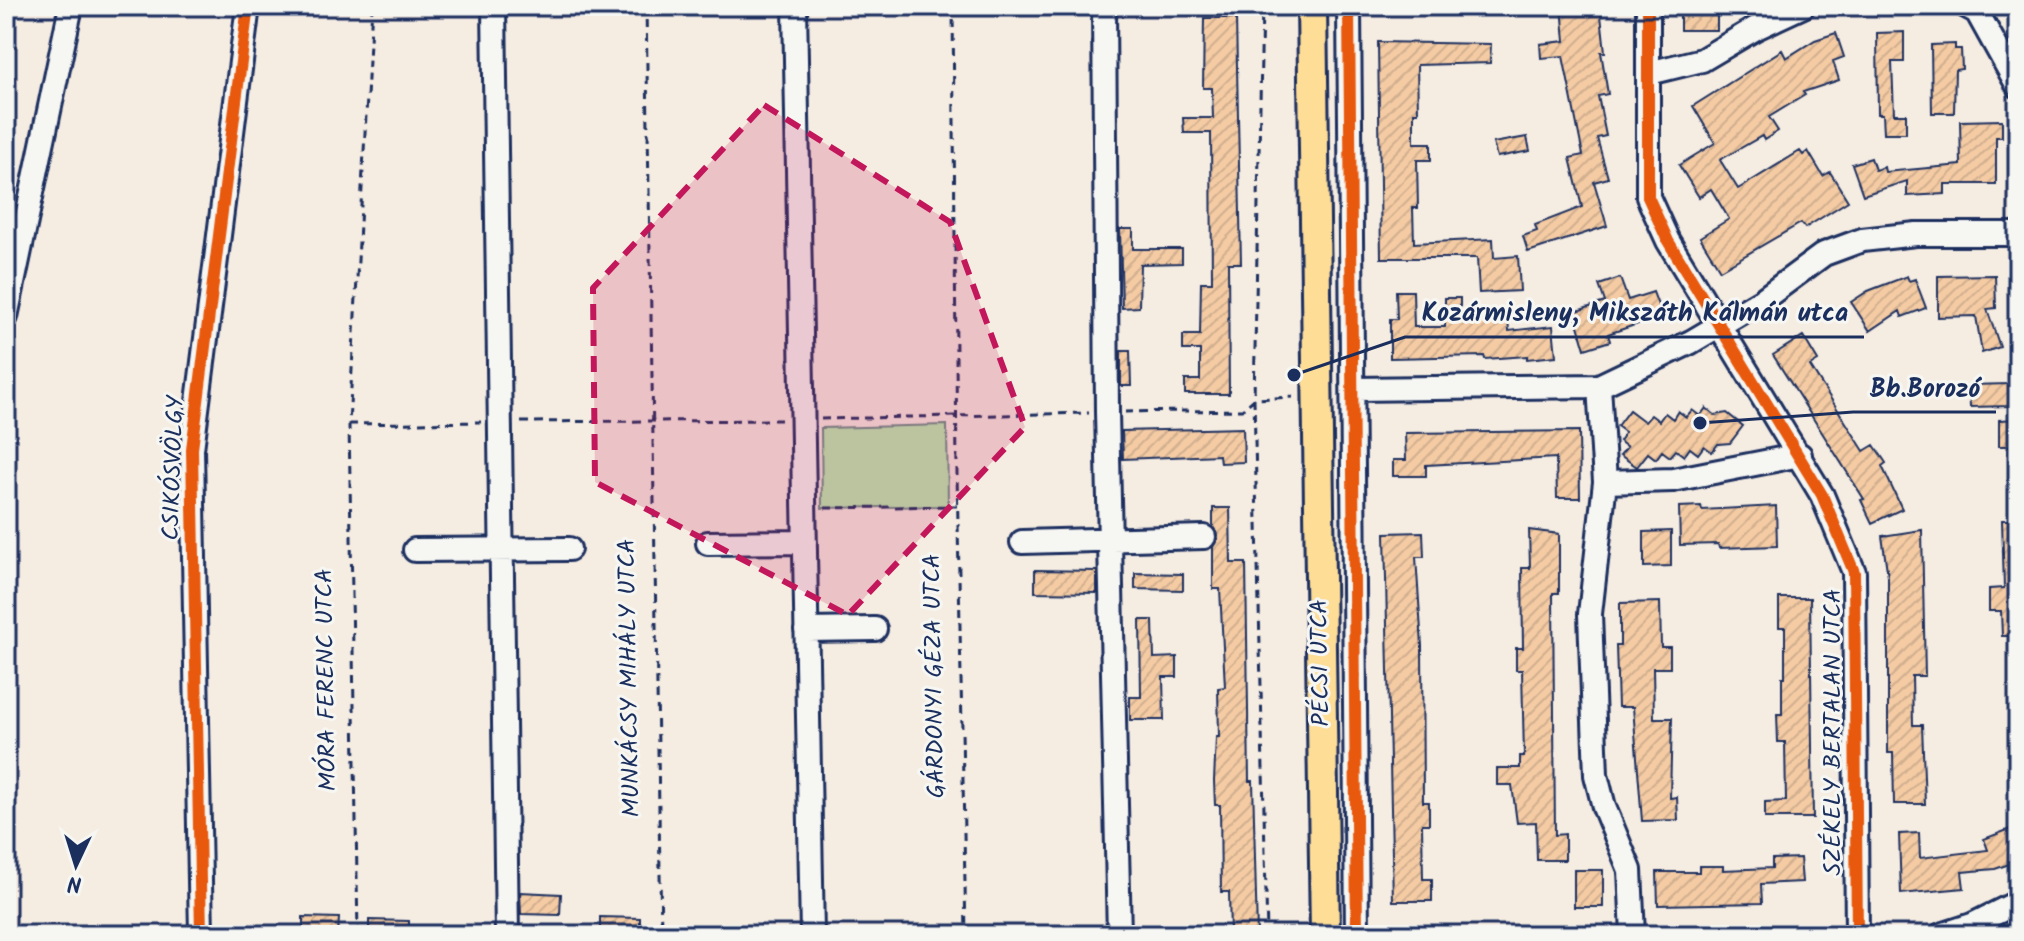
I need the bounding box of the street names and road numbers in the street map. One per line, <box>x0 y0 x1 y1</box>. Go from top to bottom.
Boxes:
street label: CSIKÓSVÖLGY <box>152 394 196 541</box>
street label: MUNKÁCSY MIHÁLY UTCA <box>608 538 652 818</box>
street label: GÁRDONYI GÉZA UTCA <box>913 553 957 799</box>
street label: MÓRA FERENC UTCA <box>306 568 348 792</box>
street label: SZÉKELY BERTALAN UTCA <box>1814 589 1853 875</box>
street label: PÉCSI UTCA <box>1300 599 1342 727</box>

